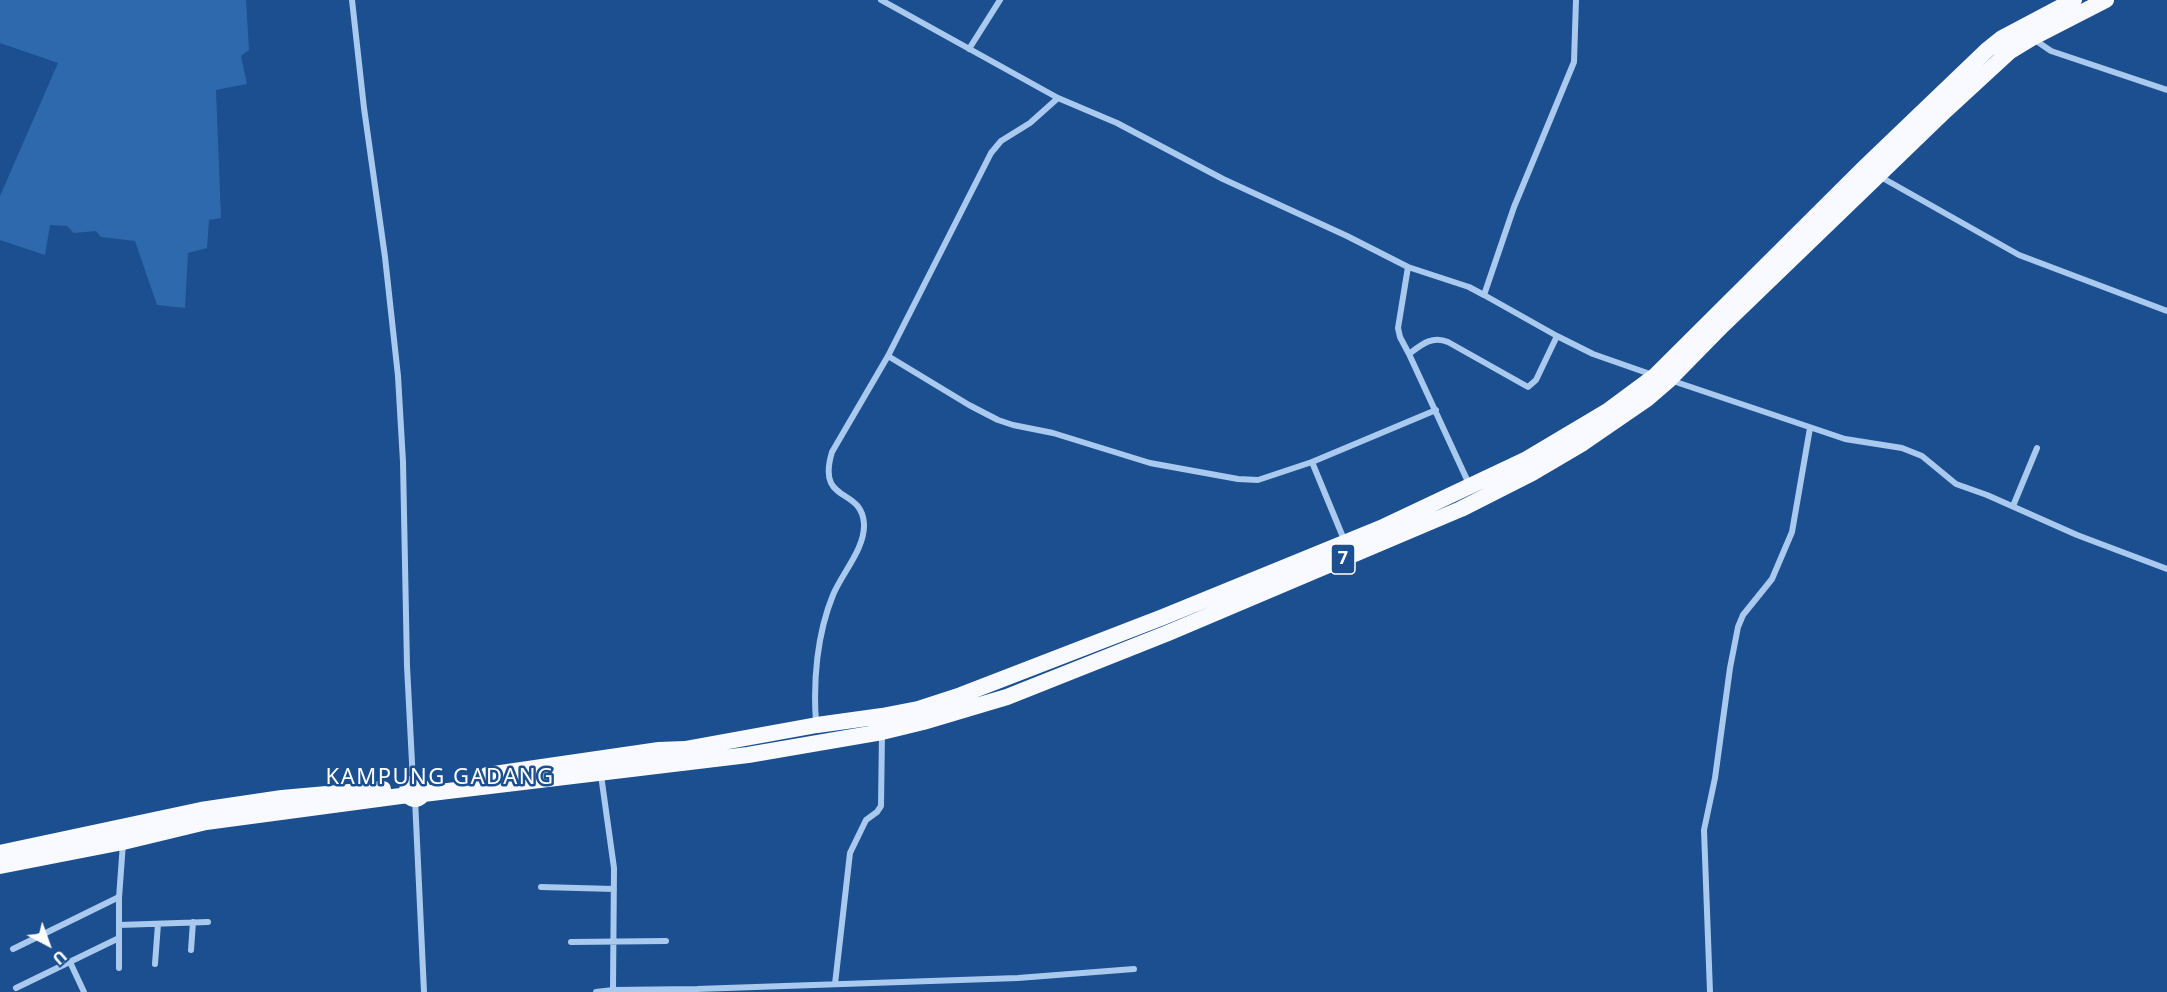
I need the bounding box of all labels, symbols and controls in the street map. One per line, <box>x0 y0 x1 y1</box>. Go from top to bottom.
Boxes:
road number: 7 <box>1331 544 1355 574</box>
district label: KAMPUNG GADANG <box>326 765 554 791</box>
north arrow <box>18 914 78 974</box>
text: U <box>48 945 72 970</box>

